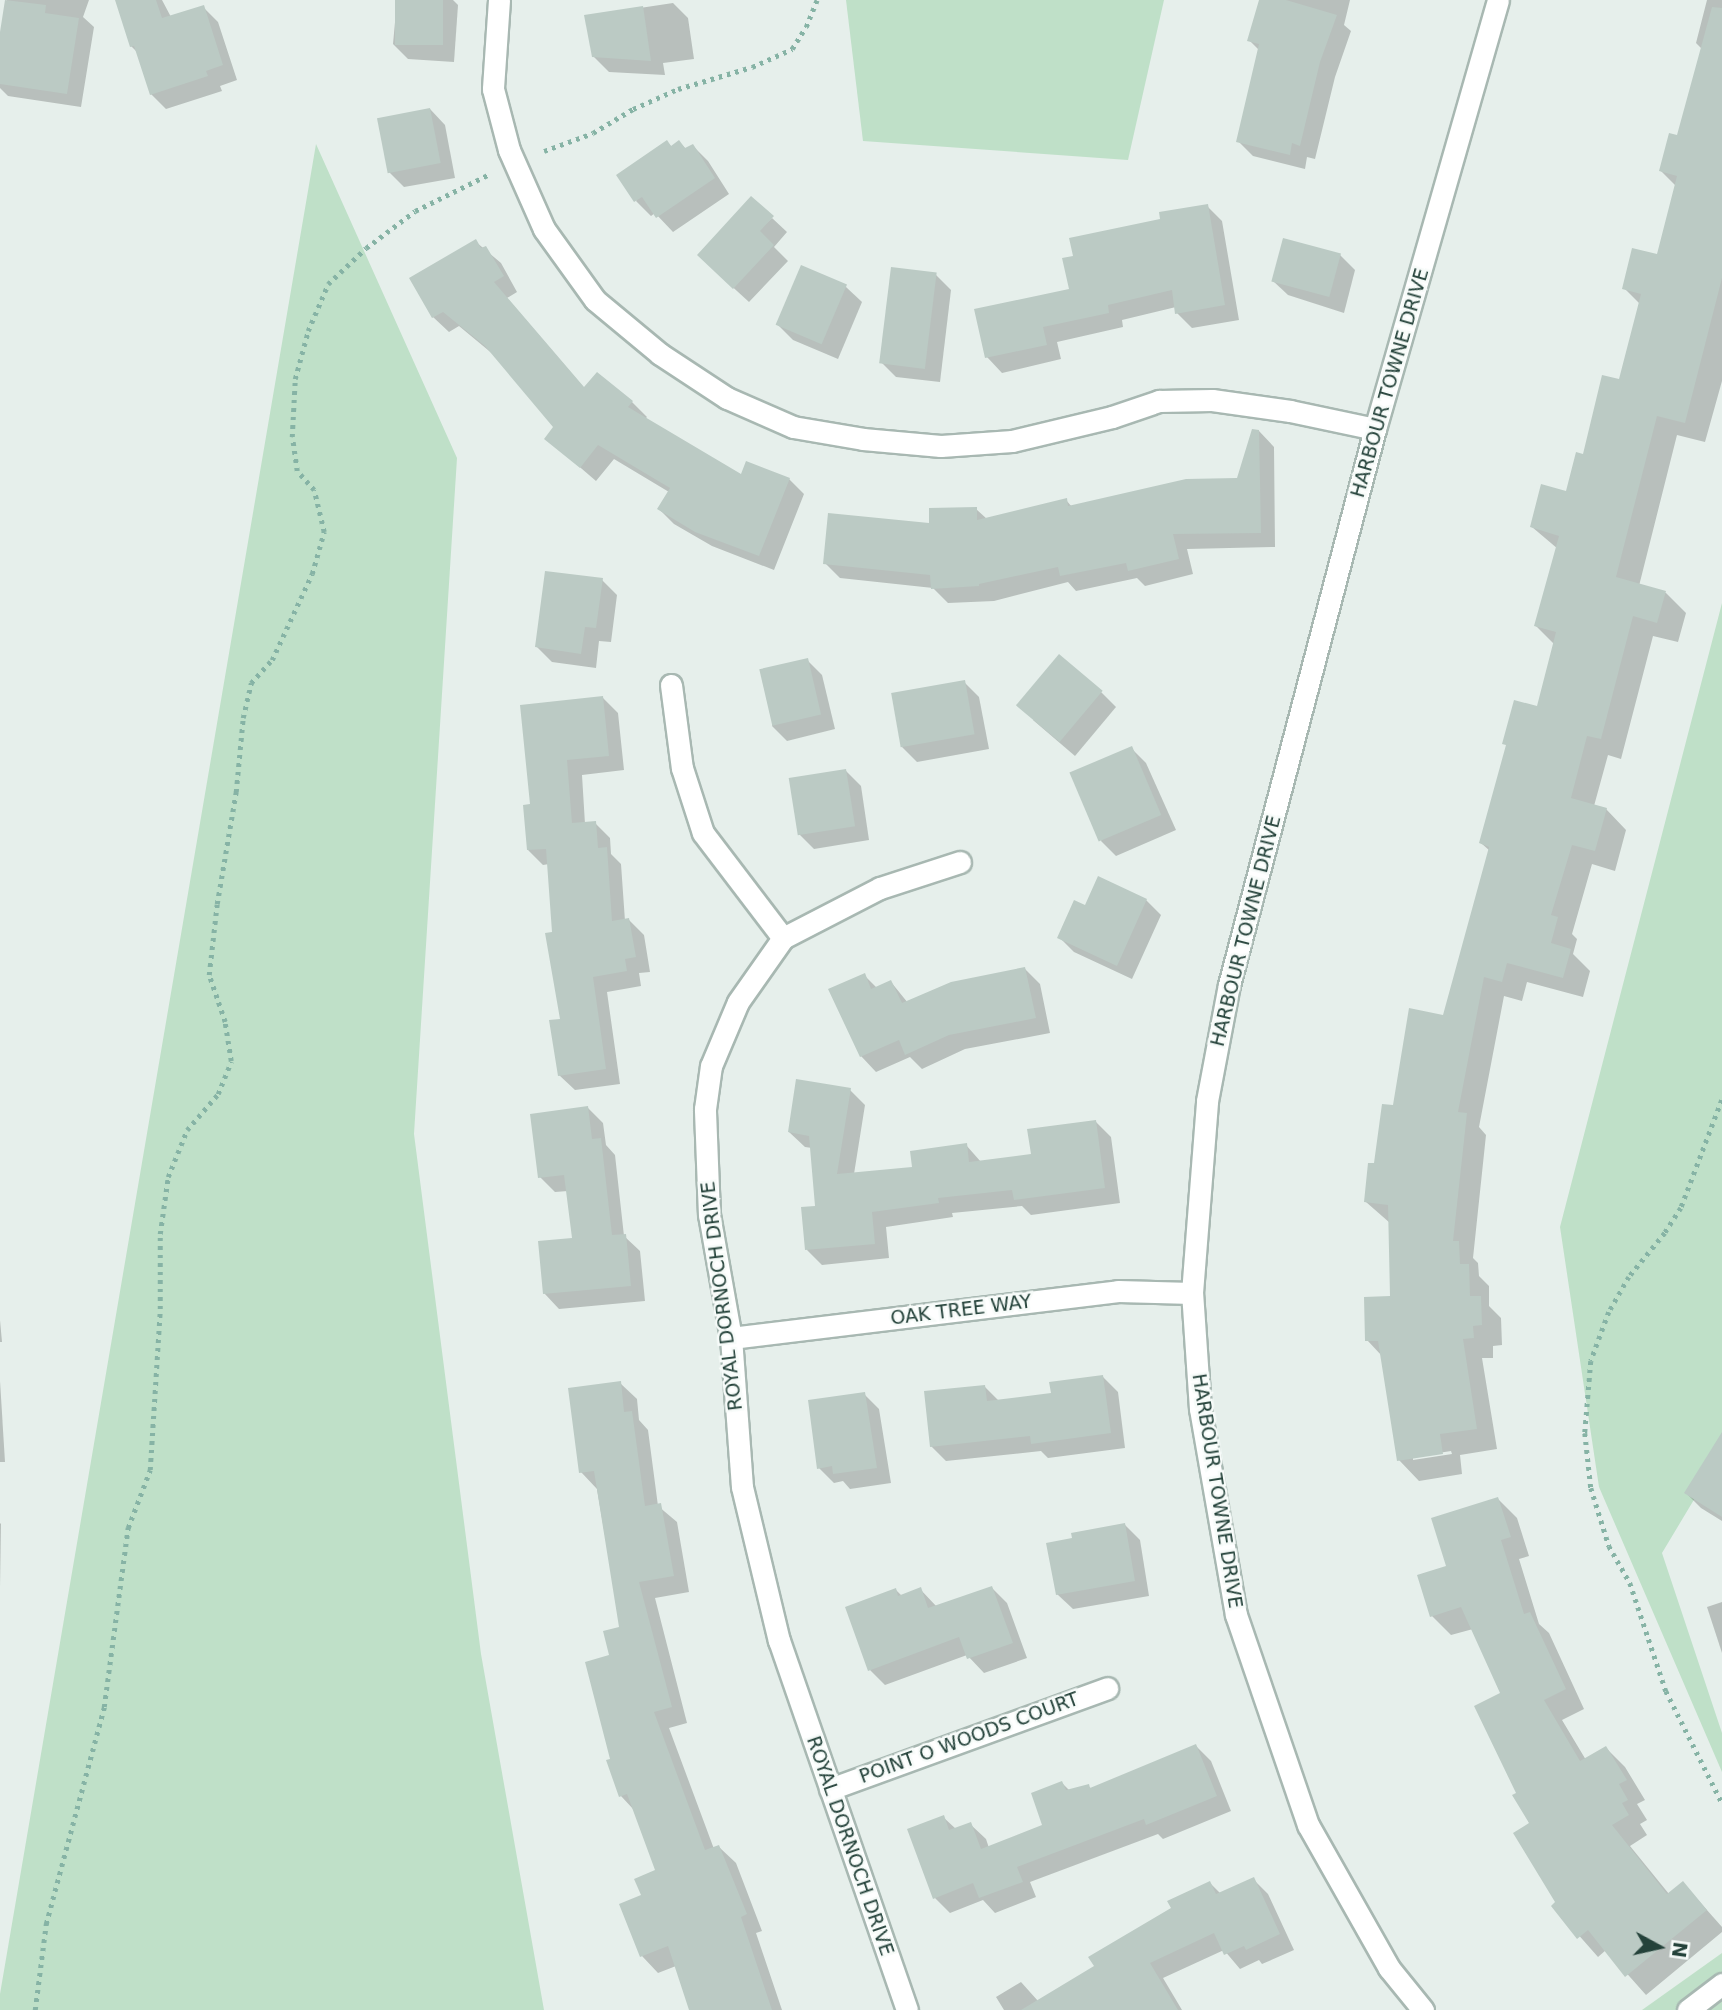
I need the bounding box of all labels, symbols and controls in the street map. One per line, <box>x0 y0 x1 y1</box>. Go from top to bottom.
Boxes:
street label: HARBOUR TOWNE DRIVE <box>1346 266 1434 500</box>
street label: HARBOUR TOWNE DRIVE <box>1206 813 1286 1049</box>
street label: ROYAL DORNOCH DRIVE <box>697 1180 747 1412</box>
street label: OAK TREE WAY <box>889 1290 1033 1330</box>
street label: HARBOUR TOWNE DRIVE <box>1187 1372 1247 1610</box>
street label: POINT O WOODS COURT <box>856 1688 1082 1788</box>
street label: ROYAL DORNOCH DRIVE <box>802 1733 898 1959</box>
north arrow <box>1624 1912 1694 1982</box>
text: N <box>1668 1941 1692 1959</box>

